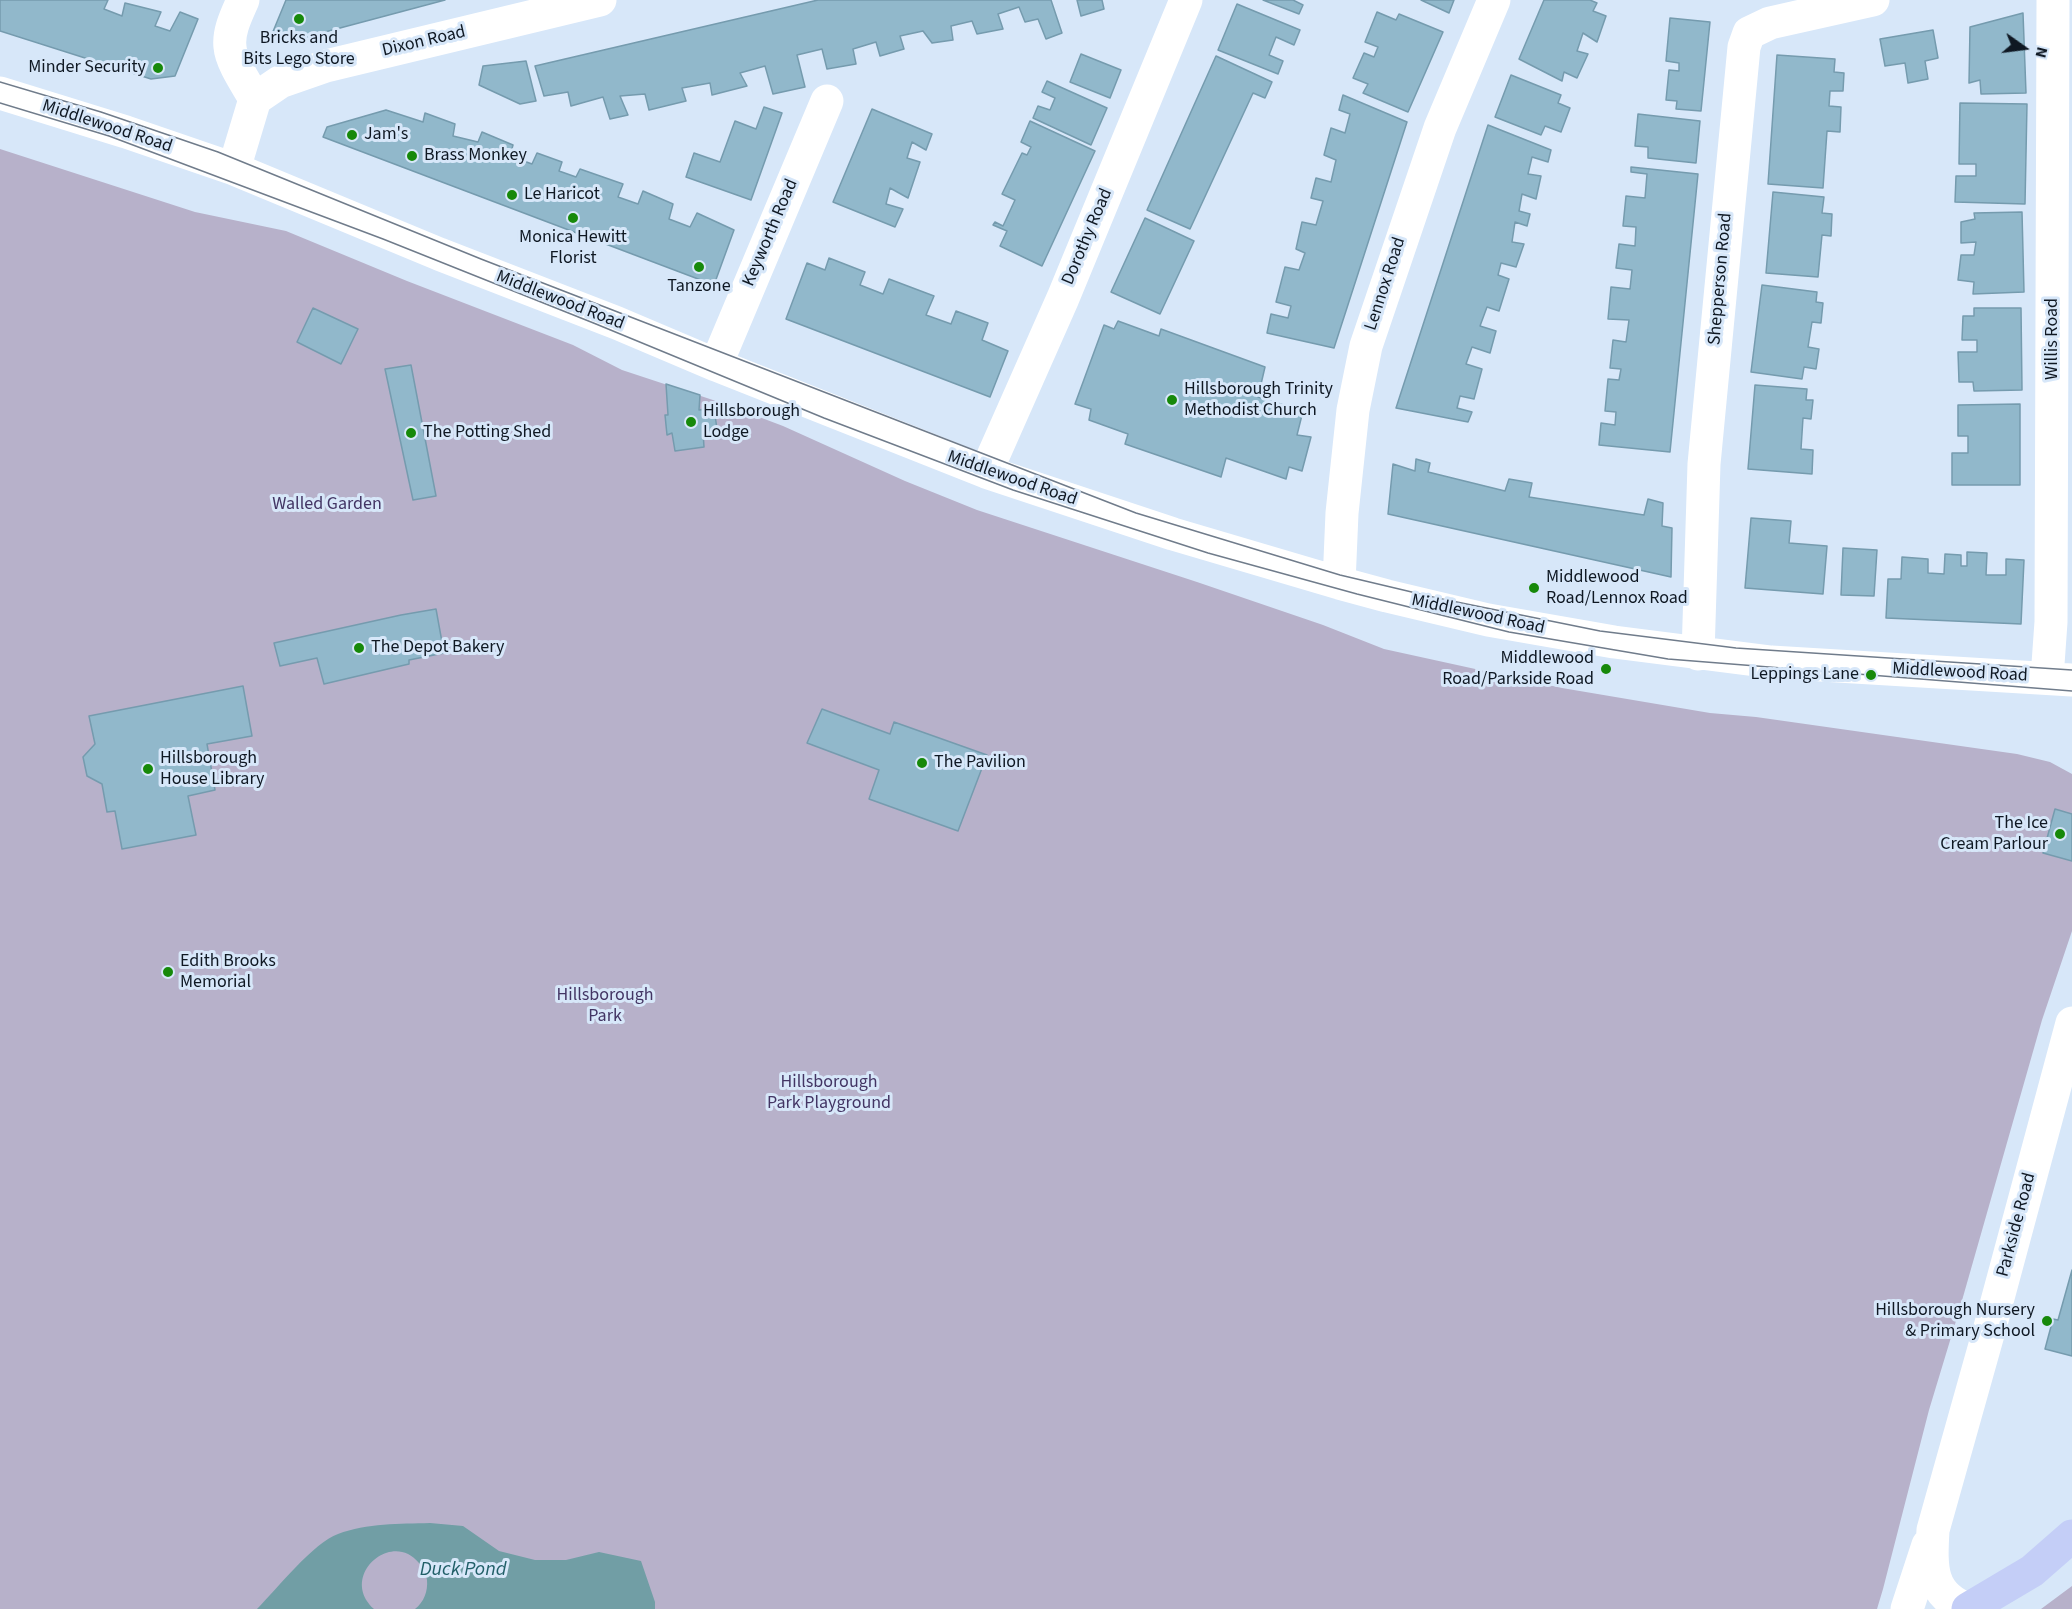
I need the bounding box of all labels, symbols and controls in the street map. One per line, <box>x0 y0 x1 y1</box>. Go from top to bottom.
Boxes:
marker: Bricks and Bits Lego Store <box>292 12 306 26</box>
north arrow <box>1994 18 2054 78</box>
street label: Dixon Road <box>380 22 468 62</box>
place label: Bricks and Bits Lego Store <box>243 28 355 70</box>
text: N <box>2030 45 2053 60</box>
place label: Minder Security <box>28 57 146 79</box>
marker: Minder Security <box>151 61 165 75</box>
street label: Middlewood Road <box>39 96 175 158</box>
place label: Jam's <box>364 124 408 146</box>
marker: Jam's <box>345 128 359 142</box>
place label: Brass Monkey <box>424 145 527 167</box>
marker: Brass Monkey <box>405 149 419 163</box>
street label: Keyworth Road <box>739 176 803 290</box>
place label: Le Haricot <box>524 184 600 206</box>
street label: Dorothy Road <box>1058 185 1118 289</box>
marker: Le Haricot <box>505 188 519 202</box>
marker: Monica Hewitt Florist <box>566 211 580 225</box>
street label: Shepperson Road <box>1704 212 1738 346</box>
place label: Monica Hewitt Florist <box>519 227 627 270</box>
street label: Lennox Road <box>1361 235 1411 333</box>
marker: Tanzone <box>692 260 706 274</box>
street label: Middlewood Road <box>493 267 627 335</box>
place label: Tanzone <box>667 276 731 298</box>
street label: Willis Road <box>2042 298 2064 380</box>
place label: Hillsborough Trinity Methodist Church <box>1184 379 1333 422</box>
marker: Hillsborough Trinity Methodist Church <box>1165 393 1179 407</box>
place label: Hillsborough Lodge <box>703 401 800 444</box>
marker: Hillsborough Lodge <box>684 415 698 429</box>
place label: The Potting Shed <box>423 422 551 444</box>
marker: The Potting Shed <box>404 426 418 440</box>
street label: Middlewood Road <box>944 447 1080 511</box>
park label: Walled Garden <box>272 494 382 516</box>
place label: Middlewood Road/Lennox Road <box>1546 567 1688 610</box>
marker: Middlewood Road/Lennox Road <box>1527 581 1541 595</box>
street label: Middlewood Road <box>1409 590 1547 640</box>
place label: The Depot Bakery <box>371 637 504 659</box>
marker: The Depot Bakery <box>352 641 366 655</box>
place label: Middlewood Road/Parkside Road <box>1442 648 1594 690</box>
street label: Middlewood Road <box>1892 659 2028 687</box>
marker: Middlewood Road/Parkside Road <box>1599 662 1613 676</box>
place label: Leppings Lane <box>1750 664 1859 686</box>
marker: Leppings Lane <box>1864 668 1878 682</box>
place label: Hillsborough House Library <box>160 748 264 790</box>
place label: The Pavilion <box>934 752 1026 774</box>
marker: The Pavilion <box>915 756 929 770</box>
marker: Hillsborough House Library <box>141 762 155 776</box>
place label: The Ice Cream Parlour <box>1940 813 2048 856</box>
marker: The Ice Cream Parlour <box>2053 827 2067 841</box>
place label: Edith Brooks Memorial <box>180 951 276 994</box>
marker: Edith Brooks Memorial <box>161 965 175 979</box>
park label: Hillsborough Park <box>556 985 654 1028</box>
park label: Hillsborough Park Playground <box>767 1072 891 1114</box>
street label: Parkside Road <box>1993 1171 2041 1279</box>
place label: Hillsborough Nursery & Primary School <box>1875 1300 2035 1342</box>
marker: Hillsborough Nursery & Primary School <box>2040 1314 2054 1328</box>
water label: Duck Pond <box>420 1559 506 1583</box>

